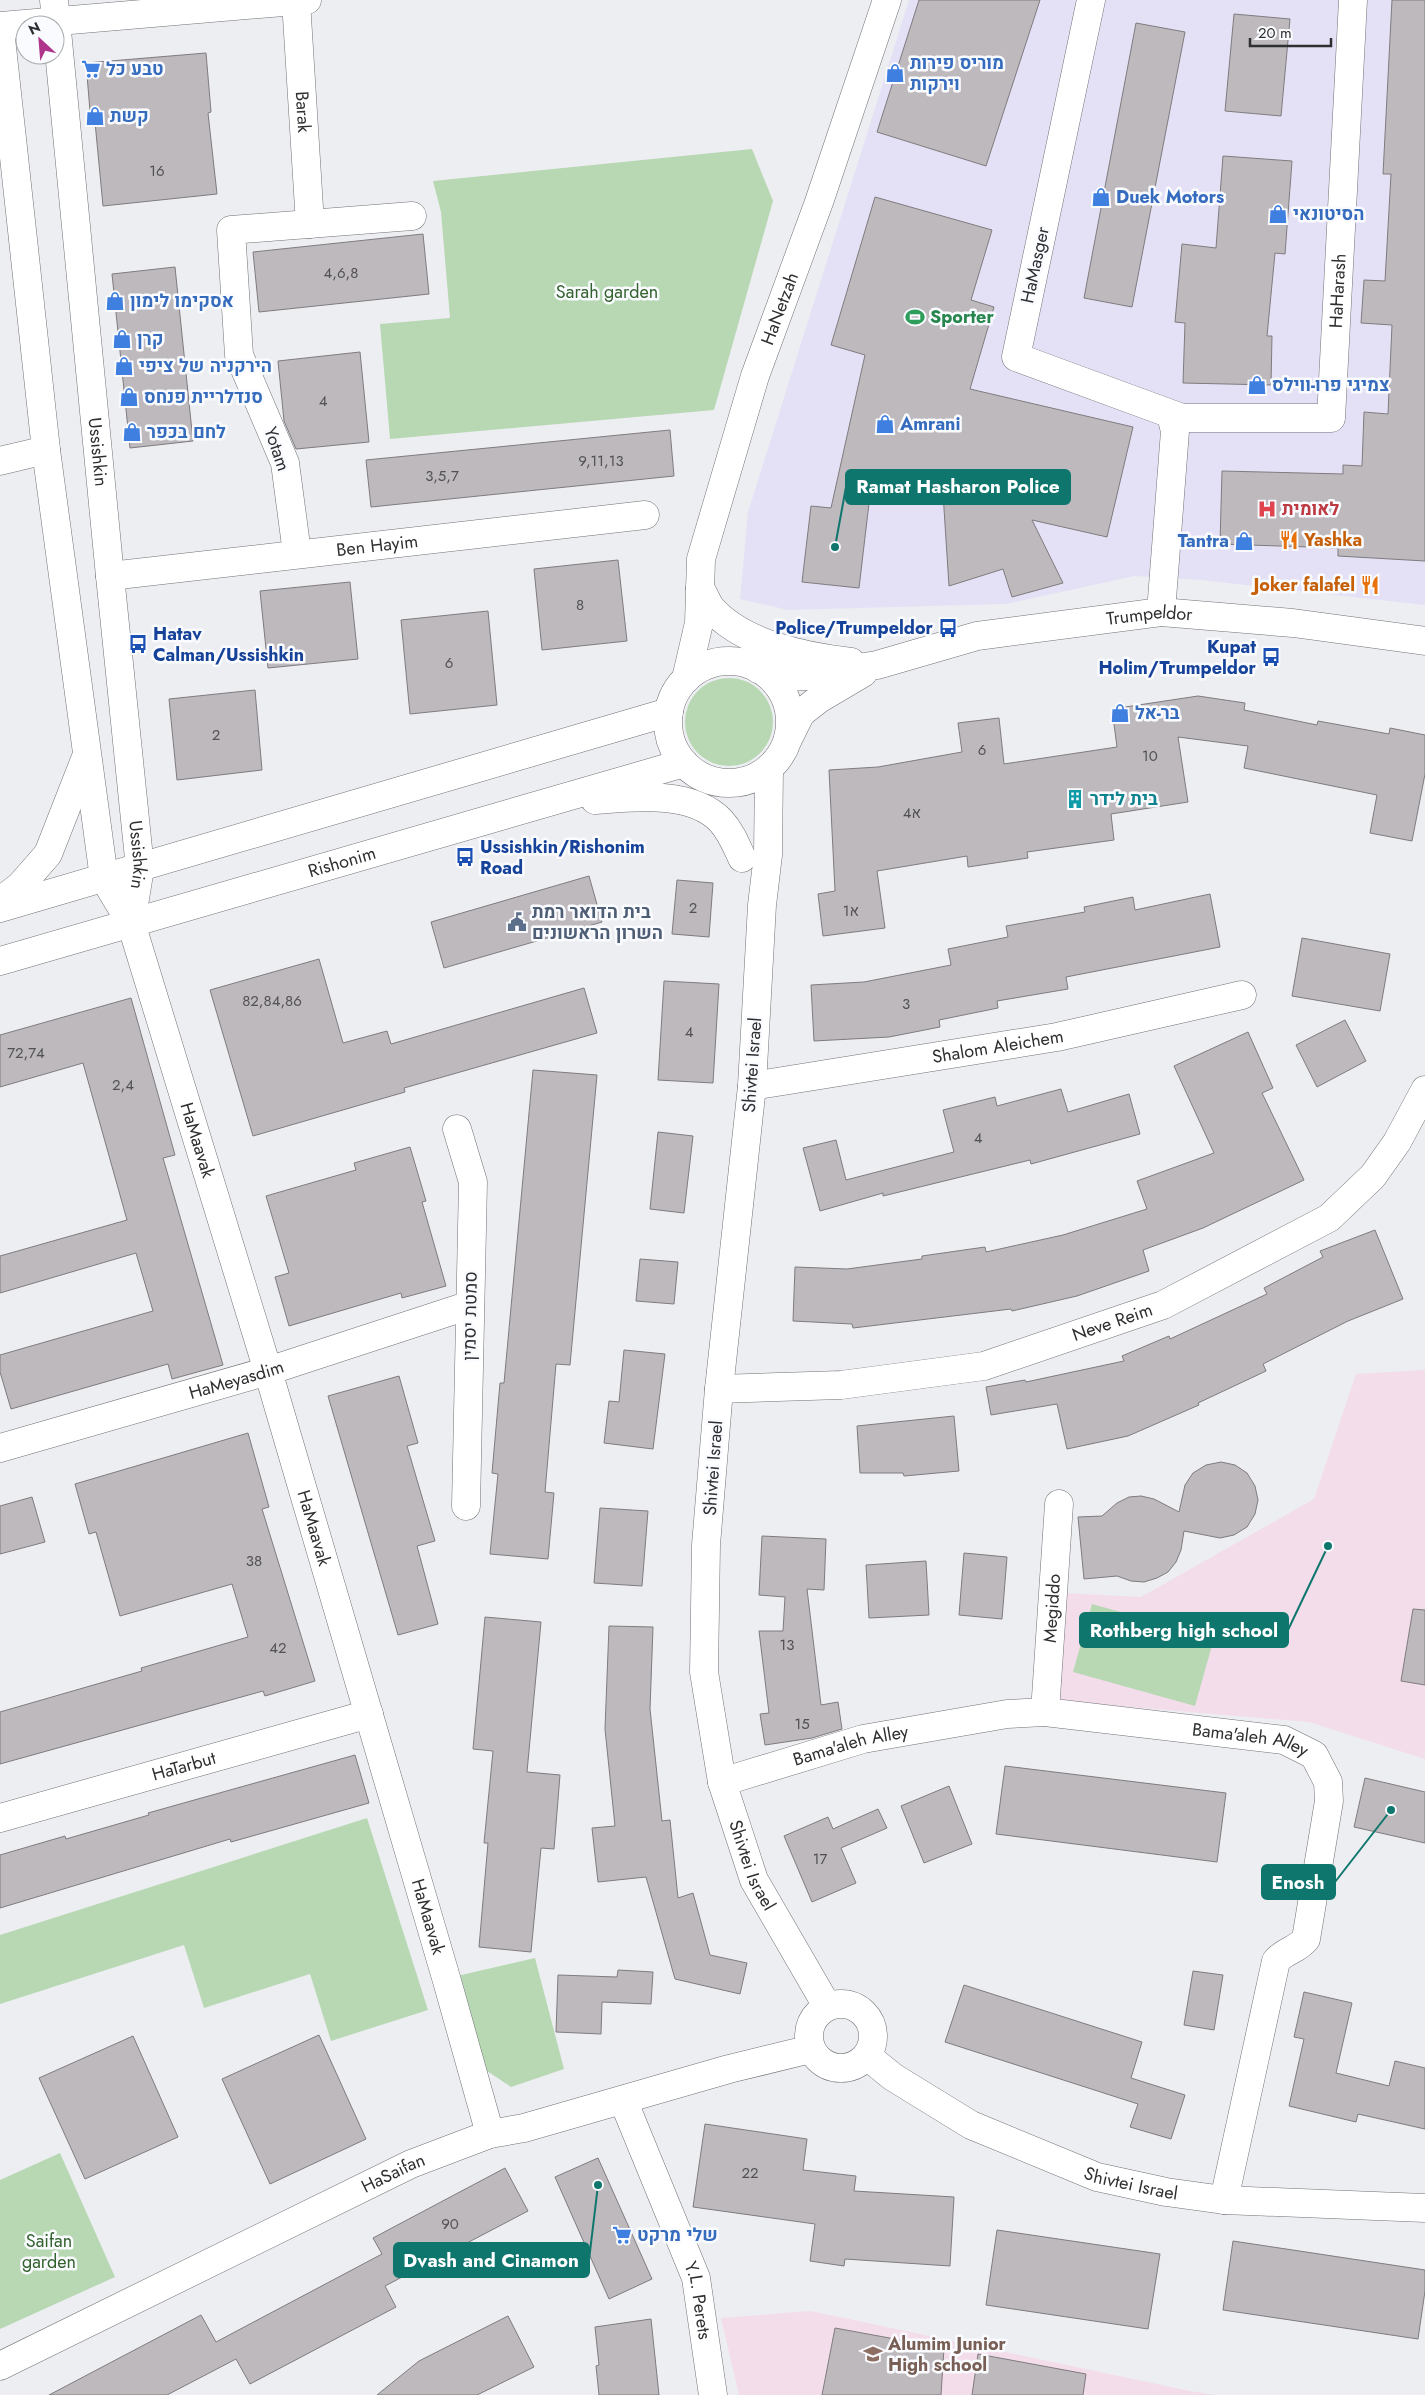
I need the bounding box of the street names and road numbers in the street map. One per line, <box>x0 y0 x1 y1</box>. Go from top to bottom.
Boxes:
street label: Barak <box>289 90 317 133</box>
street label: HaMasger <box>1014 223 1056 306</box>
street label: HaHarash <box>1323 253 1353 329</box>
street label: HaNetzah <box>755 269 805 349</box>
street label: Ussishkin <box>82 416 114 488</box>
street label: Yotam <box>257 423 297 475</box>
street label: Ben Hayim <box>335 528 420 563</box>
street label: Trumpeldor <box>1105 599 1194 632</box>
street label: Ussishkin <box>122 819 153 891</box>
street label: Rishonim <box>305 840 379 884</box>
street label: Shivtei Israel <box>736 1016 768 1114</box>
street label: Shalom Aleichem <box>930 1023 1065 1070</box>
street label: HaMaavak <box>174 1099 221 1181</box>
street label: סמטת יסמין <box>456 1271 484 1361</box>
street label: Neve Reim <box>1069 1296 1156 1348</box>
street label: HaMeyasdim <box>186 1354 287 1406</box>
street label: Shivtei Israel <box>697 1419 729 1517</box>
street label: HaMaavak <box>291 1487 338 1569</box>
street label: Megiddo <box>1037 1573 1067 1644</box>
street label: Bama'aleh Alley <box>1191 1716 1313 1763</box>
street label: Bama'aleh Alley <box>790 1718 910 1773</box>
street label: HaTarbut <box>149 1745 219 1788</box>
street label: Shivtei Israel <box>722 1817 782 1915</box>
street label: HaMaavak <box>405 1876 452 1958</box>
street label: HaSaifan <box>357 2147 429 2199</box>
street label: Shivtei Israel <box>1080 2160 1180 2207</box>
street label: Y.L. Perets <box>678 2258 718 2341</box>

